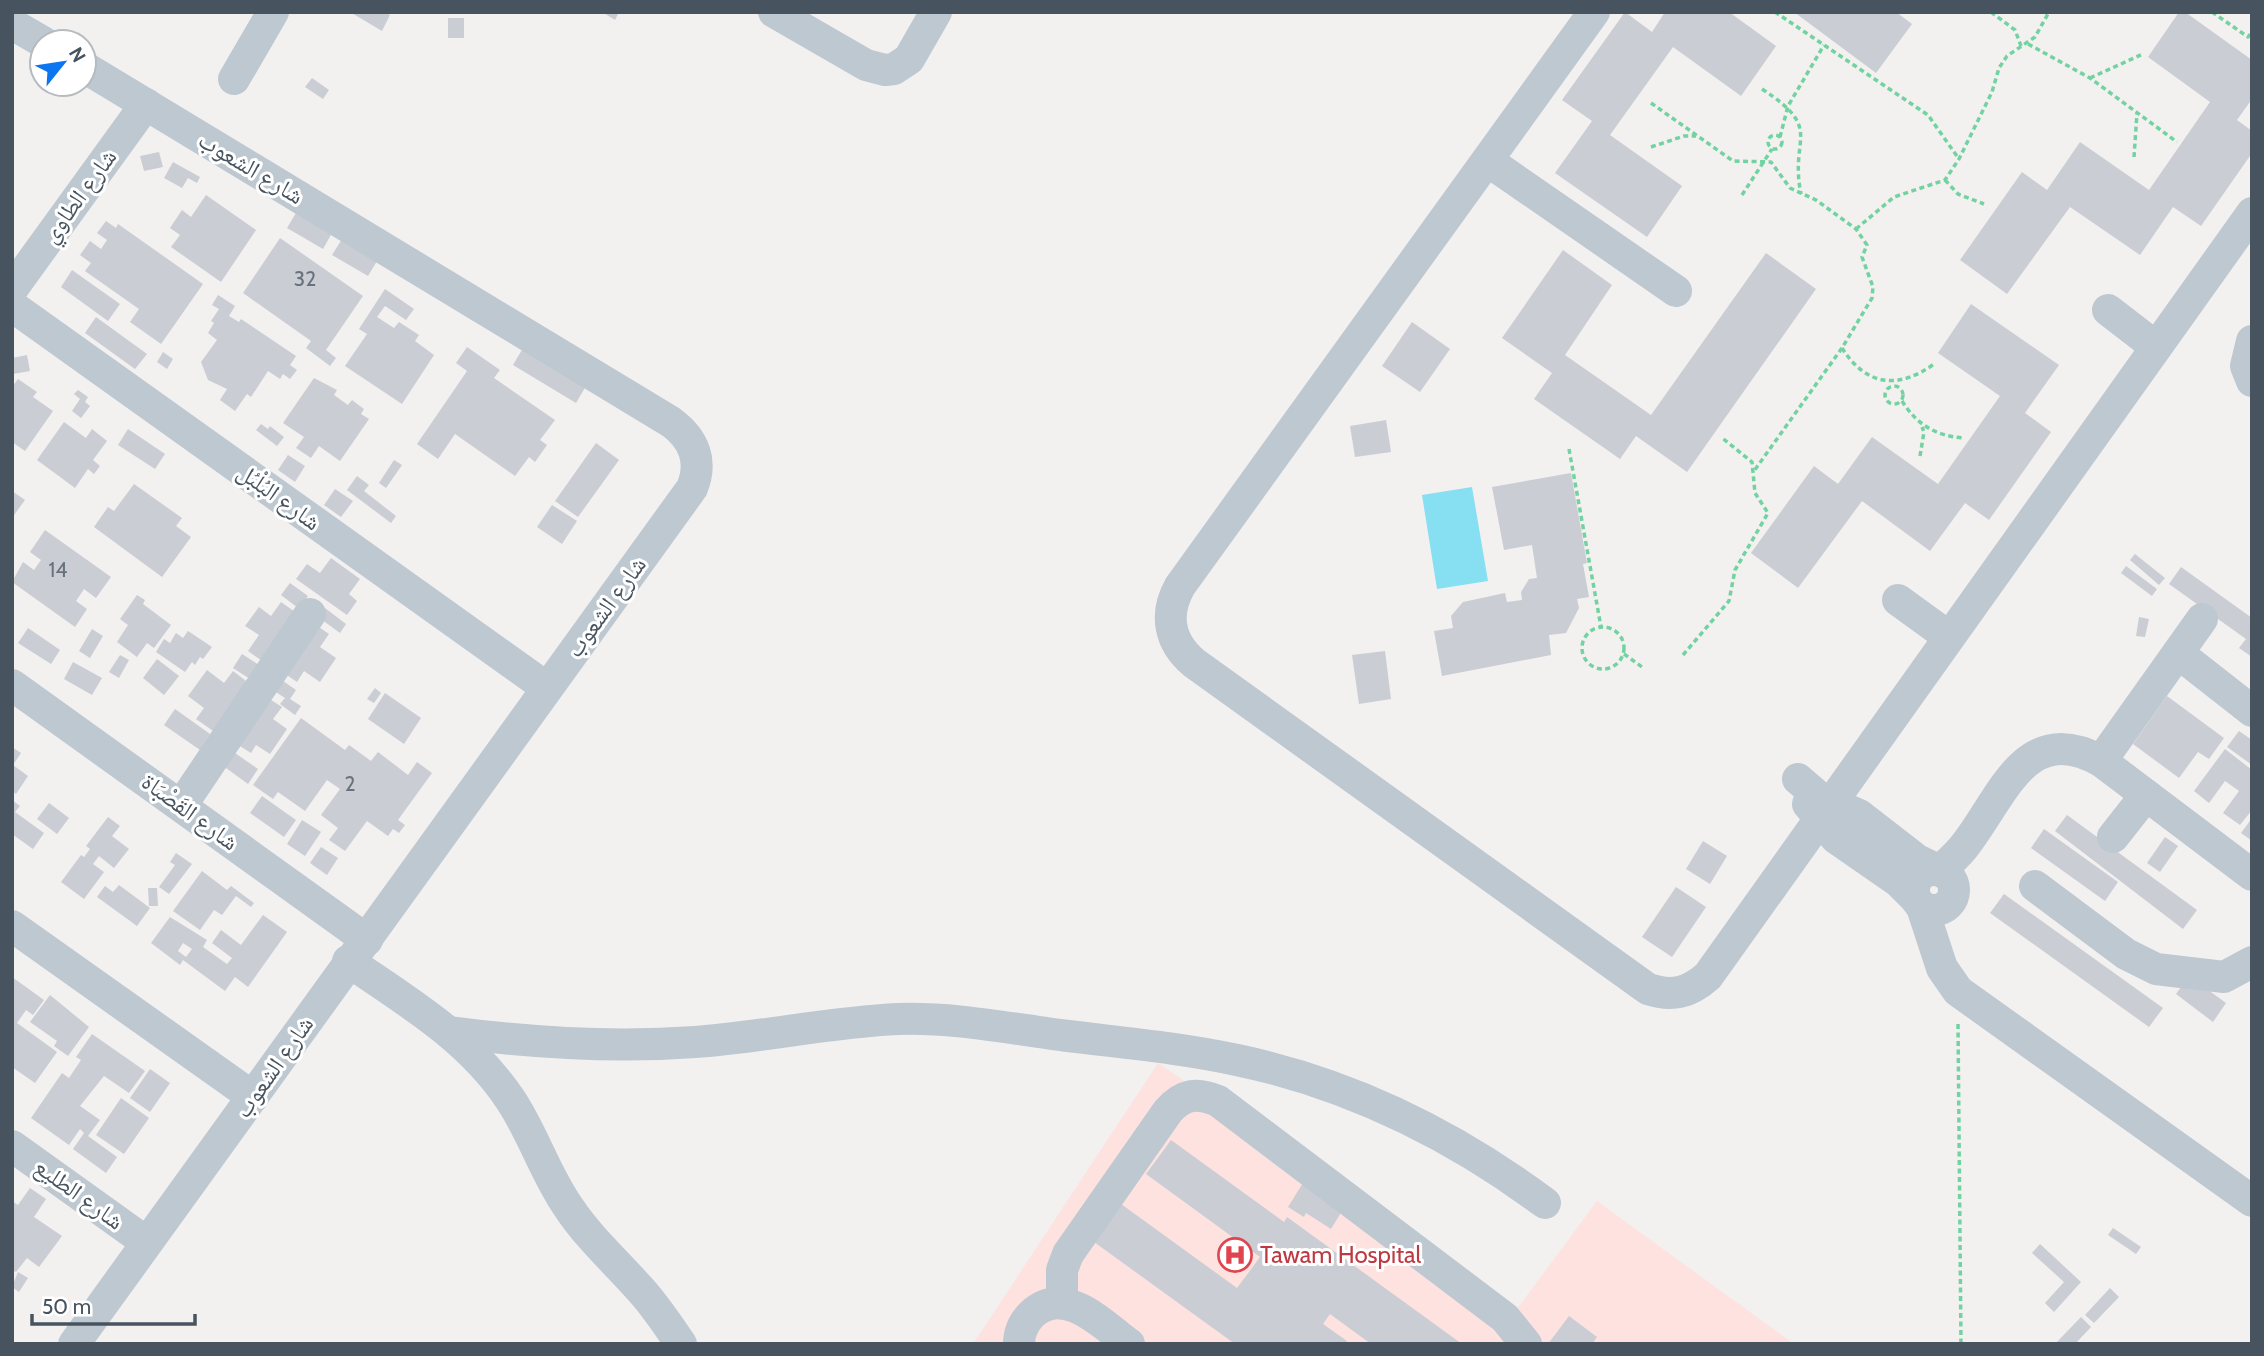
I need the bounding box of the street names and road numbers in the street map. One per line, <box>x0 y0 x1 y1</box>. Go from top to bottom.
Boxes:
street label: شارع الشعوب <box>193 125 309 211</box>
street label: شارع الطاوي <box>35 143 127 251</box>
street label: شارع البُلْبُل <box>231 457 327 537</box>
street label: شارع الشعوب <box>559 551 653 663</box>
street label: شارع القَصْبَاة <box>136 767 244 857</box>
street label: شارع الشعوب <box>228 1010 320 1124</box>
street label: شارع الطليع <box>29 1152 129 1236</box>

